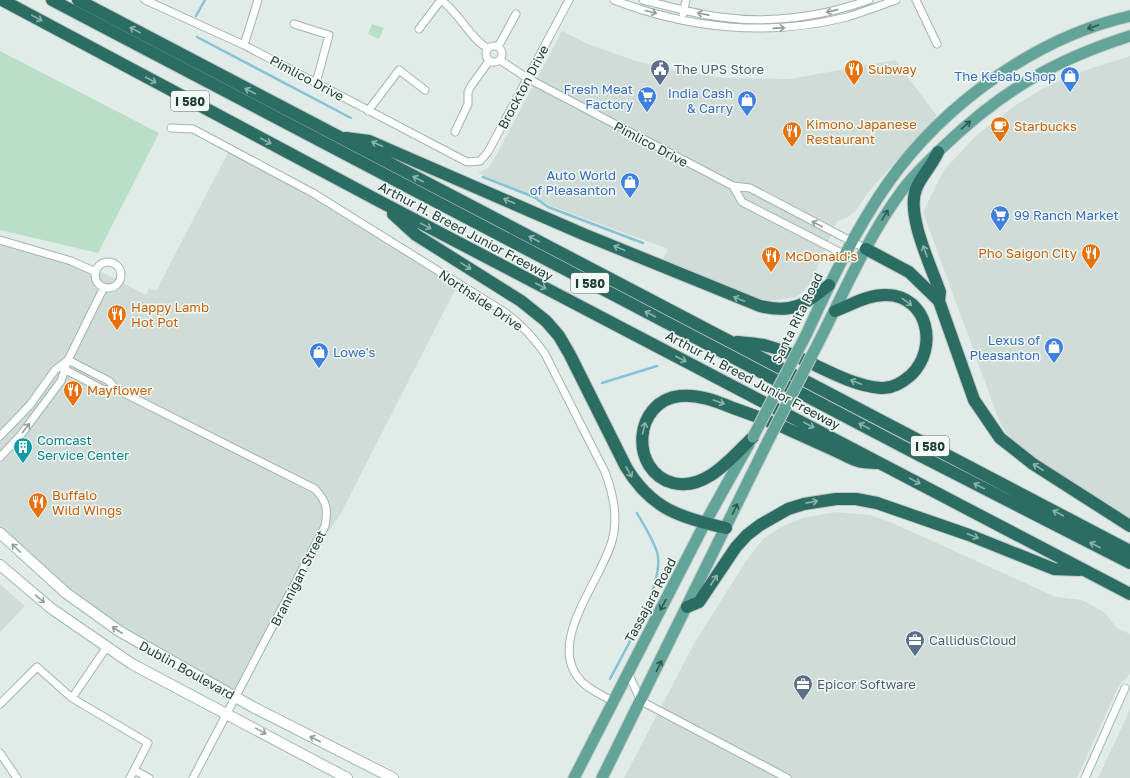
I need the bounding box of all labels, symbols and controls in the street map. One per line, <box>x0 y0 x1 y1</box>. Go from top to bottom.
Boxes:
one-way arrow <box>826 7 839 15</box>
one-way arrow <box>644 9 657 17</box>
one-way arrow <box>697 10 710 18</box>
one-way arrow <box>31 15 43 23</box>
one-way arrow <box>772 24 785 31</box>
one-way arrow <box>1087 24 1099 32</box>
one-way arrow <box>129 26 141 34</box>
street label: Brockton Drive <box>494 42 552 132</box>
street label: Pimlico Drive <box>267 52 347 104</box>
public building icon: The UPS Store <box>649 58 671 86</box>
restaurant icon: Subway <box>843 58 865 86</box>
place label: The UPS Store <box>674 61 764 77</box>
place label: Subway <box>868 61 917 77</box>
shop icon: The Kebab Shop <box>1059 65 1081 93</box>
place label: The Kebab Shop <box>954 68 1056 84</box>
one-way arrow <box>145 76 157 84</box>
place label: Fresh Meat Factory <box>564 81 634 112</box>
supermarket icon: Fresh Meat Factory <box>636 85 658 113</box>
place label: India Cash & Carry <box>668 85 734 116</box>
one-way arrow <box>245 87 257 94</box>
shop icon: India Cash & Carry <box>736 89 758 117</box>
road number: I 580 <box>171 91 209 111</box>
cafe icon: Starbucks <box>989 115 1011 143</box>
place label: Kimono Japanese Restaurant <box>806 116 917 147</box>
street label: Pimlico Drive <box>611 118 691 170</box>
place label: Starbucks <box>1014 118 1077 134</box>
restaurant icon: Kimono Japanese Restaurant <box>781 120 803 148</box>
one-way arrow <box>961 120 971 130</box>
one-way arrow <box>260 138 272 145</box>
one-way arrow <box>371 140 383 147</box>
place label: Auto World of Pleasanton <box>530 167 616 198</box>
shop icon: Auto World of Pleasanton <box>619 171 641 199</box>
one-way arrow <box>413 174 425 182</box>
street label: Arthur H. Breed Junior Freeway <box>376 178 557 284</box>
one-way arrow <box>503 197 515 205</box>
supermarket icon: 99 Ranch Market <box>989 204 1011 232</box>
place label: 99 Ranch Market <box>1014 207 1119 223</box>
one-way arrow <box>882 209 890 221</box>
one-way arrow <box>812 219 824 227</box>
one-way arrow <box>419 222 431 230</box>
one-way arrow <box>528 234 540 242</box>
restaurant icon: Pho Saigon City <box>1080 242 1102 270</box>
one-way arrow <box>613 244 625 252</box>
restaurant icon: McDonald's <box>760 245 782 273</box>
one-way arrow <box>921 245 929 257</box>
place label: Pho Saigon City <box>978 245 1078 261</box>
place label: McDonald's <box>785 248 857 264</box>
one-way arrow <box>460 262 471 270</box>
street label: Northside Drive <box>436 266 526 334</box>
street label: Santa Rita Road <box>768 270 826 366</box>
road number: I 580 <box>571 273 609 293</box>
one-way arrow <box>535 283 547 290</box>
one-way arrow <box>733 294 745 302</box>
one-way arrow <box>901 298 912 307</box>
place label: Happy Lamb Hot Pot <box>131 299 209 330</box>
restaurant icon: Happy Lamb Hot Pot <box>106 303 128 331</box>
one-way arrow <box>644 309 656 317</box>
street label: Arthur H. Breed Junior Freeway <box>663 327 844 433</box>
place label: Lexus of Pleasanton <box>969 332 1040 363</box>
shop icon: Lexus of Pleasanton <box>1043 336 1065 364</box>
shop icon: Lowe's <box>308 341 330 369</box>
place label: Lowe's <box>333 344 376 360</box>
one-way arrow <box>675 356 687 363</box>
one-way arrow <box>851 377 863 385</box>
restaurant icon: Mayflower <box>62 379 84 407</box>
place label: Mayflower <box>87 382 152 398</box>
one-way arrow <box>712 399 724 407</box>
one-way arrow <box>641 421 649 434</box>
one-way arrow <box>22 422 30 433</box>
one-way arrow <box>803 422 815 430</box>
one-way arrow <box>858 422 870 430</box>
place label: Comcast Service Center <box>37 432 129 463</box>
building icon: Comcast Service Center <box>12 436 34 464</box>
road number: I 580 <box>911 436 949 456</box>
one-way arrow <box>1033 463 1044 471</box>
one-way arrow <box>626 466 634 478</box>
one-way arrow <box>909 478 921 485</box>
one-way arrow <box>974 482 986 489</box>
place label: Buffalo Wild Wings <box>52 487 122 518</box>
restaurant icon: Buffalo Wild Wings <box>27 491 49 519</box>
one-way arrow <box>805 498 818 506</box>
one-way arrow <box>732 503 739 515</box>
one-way arrow <box>1052 509 1064 517</box>
street label: Brannigan Street <box>267 527 329 629</box>
one-way arrow <box>966 533 978 541</box>
one-way arrow <box>1089 541 1101 548</box>
one-way arrow <box>11 544 21 553</box>
street label: Tassajara Road <box>621 555 679 645</box>
one-way arrow <box>710 574 718 586</box>
one-way arrow <box>35 595 46 604</box>
one-way arrow <box>659 599 666 611</box>
one-way arrow <box>112 626 123 634</box>
office icon: CallidusCloud <box>904 629 926 657</box>
place label: CallidusCloud <box>929 632 1016 648</box>
street label: Dublin Boulevard <box>136 637 238 703</box>
one-way arrow <box>655 660 663 672</box>
office icon: Epicor Software <box>792 673 814 701</box>
place label: Epicor Software <box>817 676 916 692</box>
one-way arrow <box>255 728 267 736</box>
one-way arrow <box>310 734 322 742</box>

